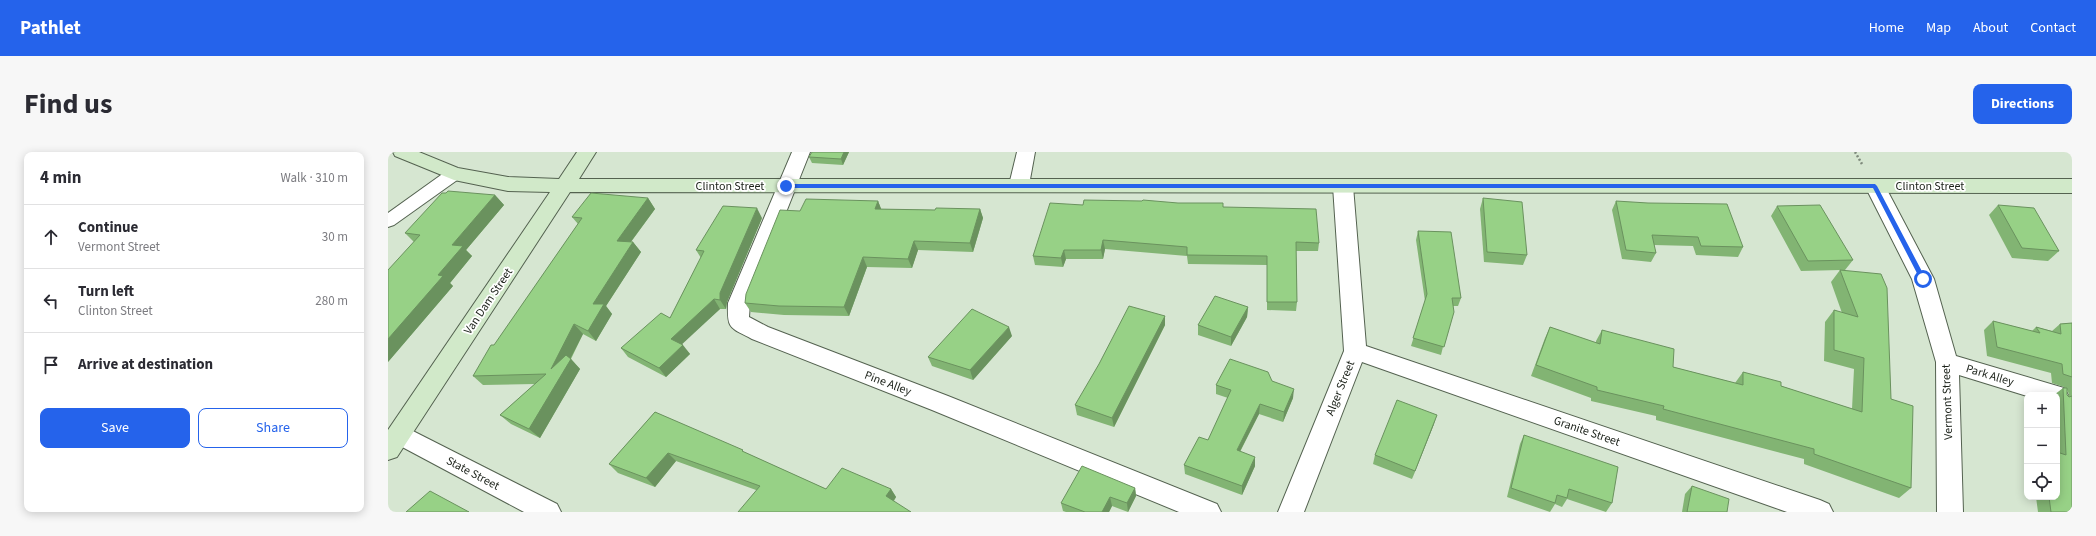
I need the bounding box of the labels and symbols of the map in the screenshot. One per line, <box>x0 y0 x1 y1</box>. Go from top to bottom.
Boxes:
route end <box>777 177 795 195</box>
street label: Clinton Street <box>696 178 764 195</box>
street label: Clinton Street <box>1896 178 1964 195</box>
street label: Van Dam Street <box>460 265 517 338</box>
route start <box>1914 270 1932 288</box>
street label: Alger Street <box>1322 358 1359 418</box>
street label: Park Alley <box>1964 360 2016 391</box>
street label: Vermont Street <box>1938 364 1957 440</box>
street label: Pine Alley <box>862 367 914 400</box>
street label: Granite Street <box>1551 412 1622 451</box>
street label: State Street <box>443 452 502 495</box>

